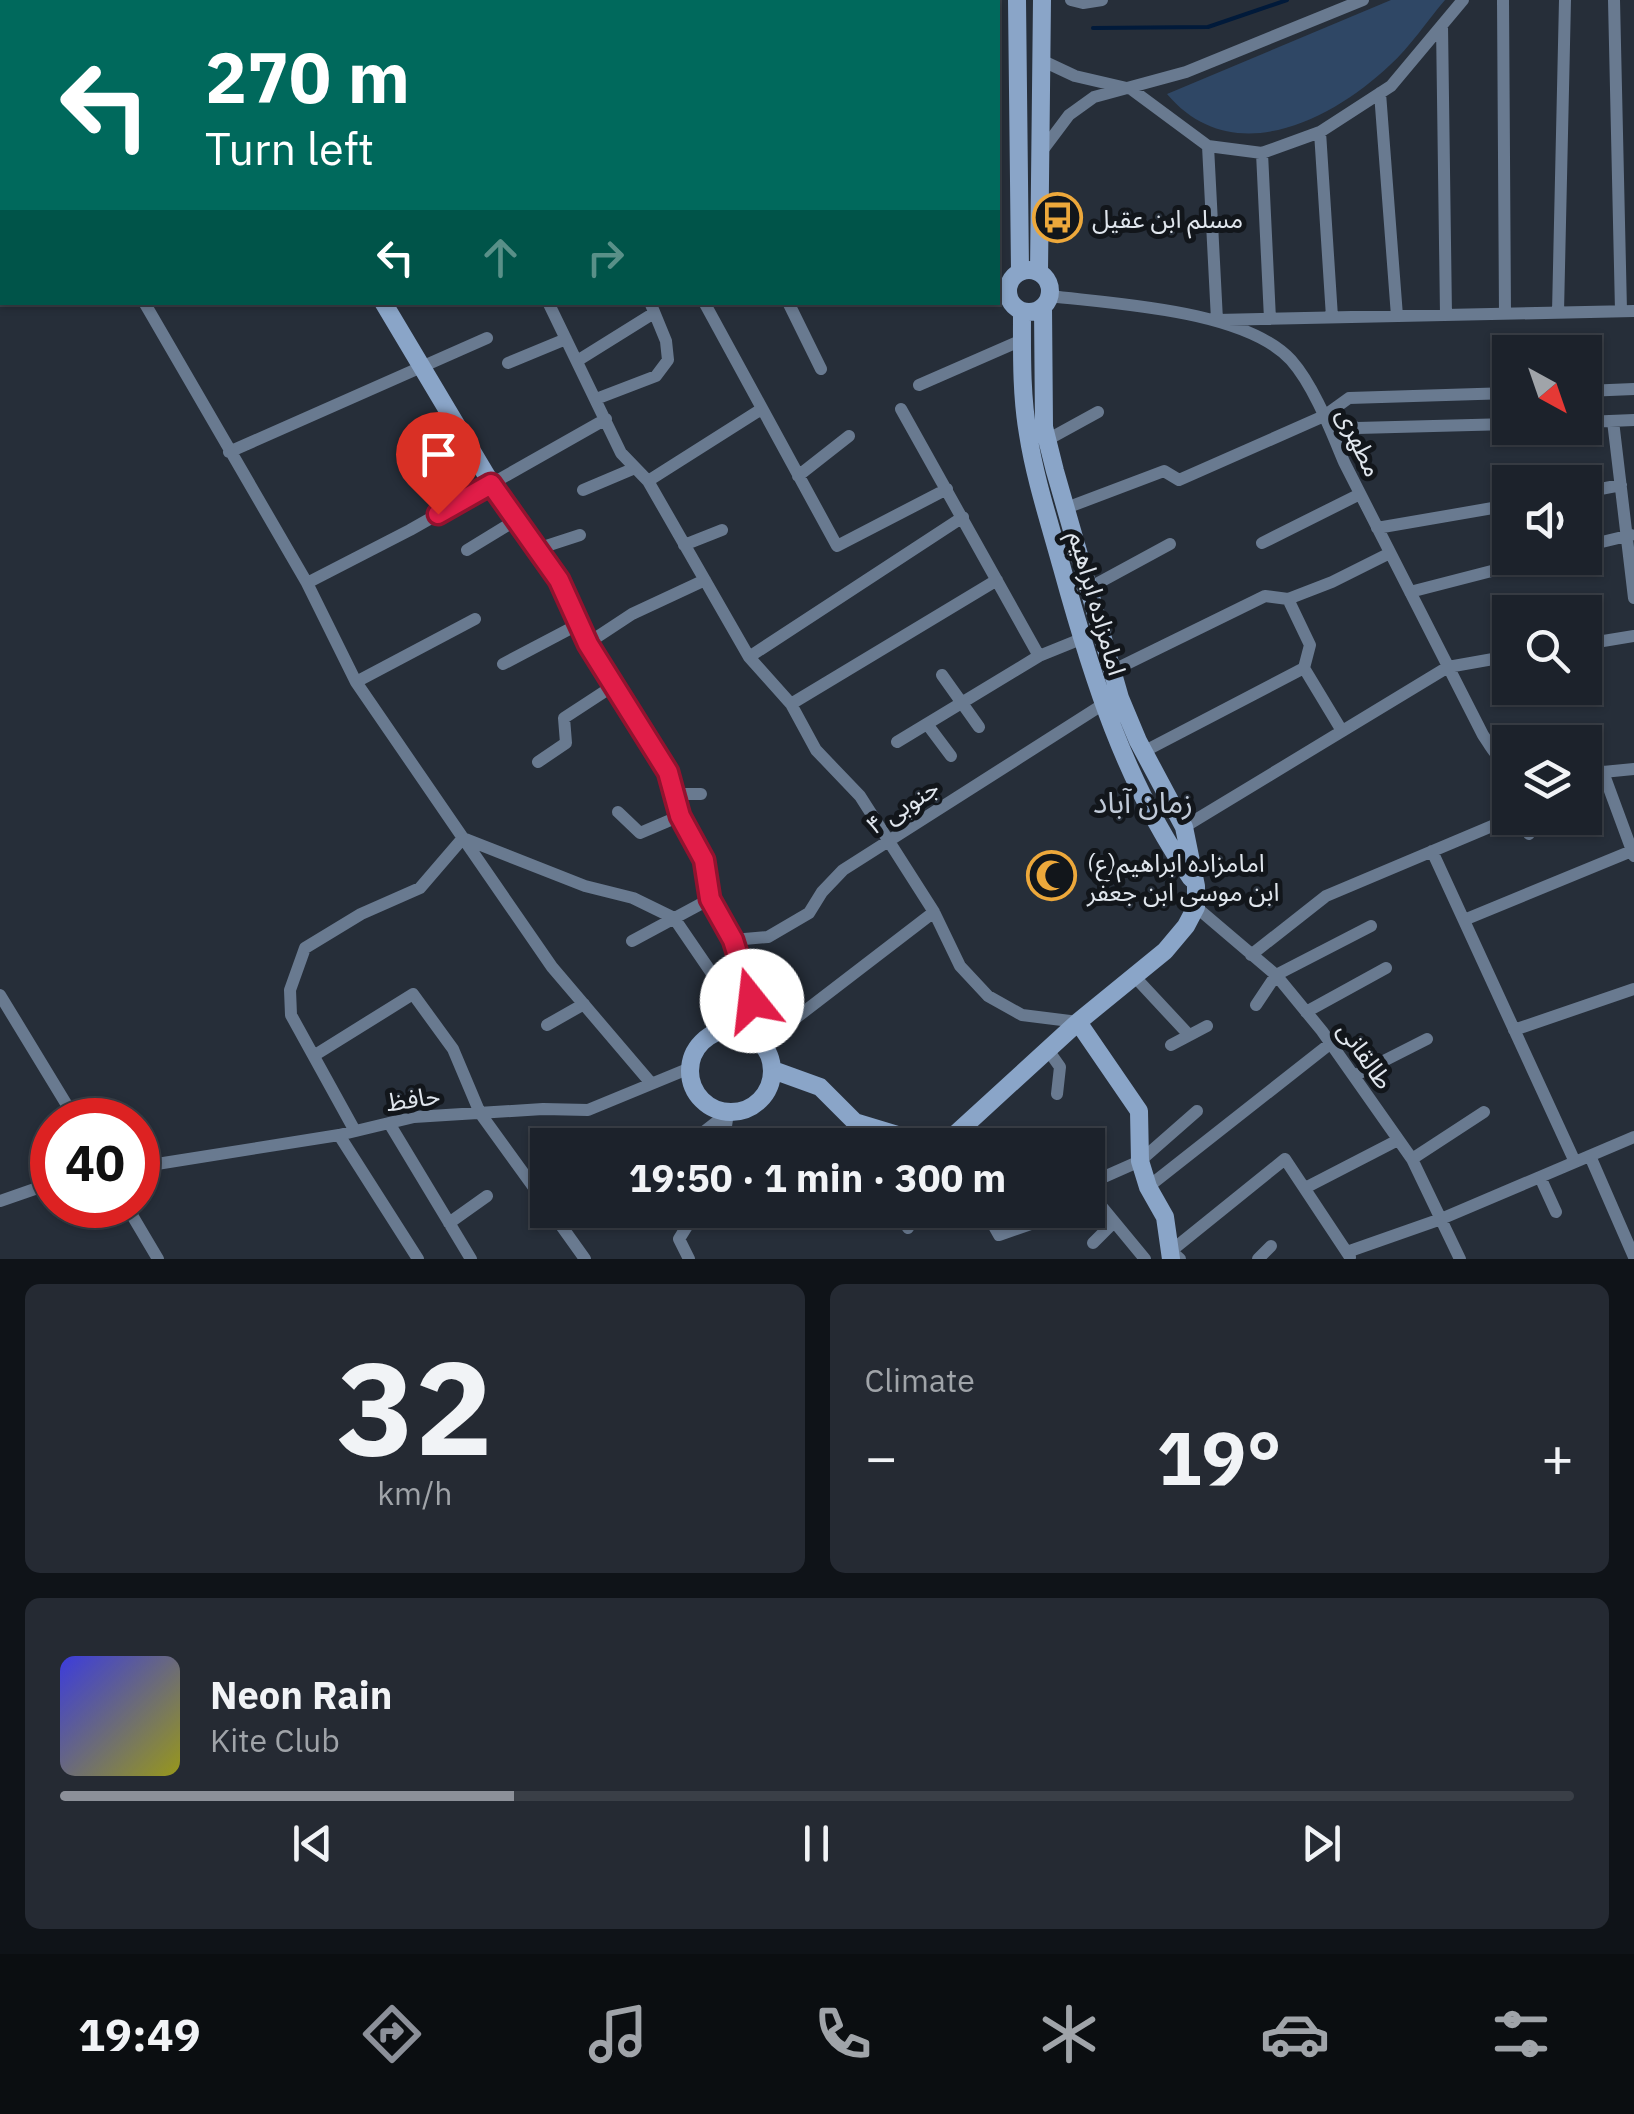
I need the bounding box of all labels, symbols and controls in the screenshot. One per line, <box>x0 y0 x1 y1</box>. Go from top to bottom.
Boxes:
text: 270 m <box>205 31 410 122</box>
icon: left <box>40 40 170 170</box>
text: Turn left <box>205 119 374 177</box>
bus stop icon: مسلم ابن عقیل <box>1031 192 1083 244</box>
place label: مسلم ابن عقیل <box>1092 202 1243 239</box>
icon: left <box>368 230 423 285</box>
icon: ahead <box>473 230 528 285</box>
icon: right <box>578 230 633 285</box>
north arrow <box>1492 335 1602 445</box>
map controls <box>1492 335 1602 835</box>
street label: مطهری <box>1330 402 1390 482</box>
pin <box>396 412 481 515</box>
icon: arrive <box>411 427 466 482</box>
button: sound <box>1492 465 1602 575</box>
street label: امامزاده ابراهیم <box>1058 527 1134 680</box>
button: search <box>1492 595 1602 705</box>
button: layers <box>1492 725 1602 835</box>
street label: ۴ جنوبی <box>859 770 945 842</box>
district label: زمان آباد <box>1093 782 1193 821</box>
place label: (ع)امامزاده ابراهیم ابن موسی ابن جعفر <box>1086 846 1280 908</box>
mosque icon: (ع)امامزاده ابراهیم ابن موسی ابن جعفر <box>1026 850 1078 902</box>
position arrow <box>700 949 804 1053</box>
street label: طالقانی <box>1331 1015 1401 1095</box>
street label: حافظ <box>384 1078 442 1118</box>
speed limit sign: 40 <box>30 1098 160 1228</box>
text: 19:50 · 1 min · 300 m <box>629 1153 1006 1202</box>
text: 32 <box>337 1322 493 1491</box>
text: Climate <box>865 1359 975 1401</box>
text: 19° <box>1157 1408 1282 1506</box>
text: − <box>865 1421 898 1492</box>
text: + <box>1541 1421 1574 1492</box>
text: km/h <box>377 1472 452 1514</box>
text: Neon Rain <box>210 1670 392 1719</box>
text: Kite Club <box>210 1719 340 1761</box>
icon: previous <box>285 1816 340 1871</box>
icon: pause <box>789 1816 844 1871</box>
icon: next <box>1294 1816 1349 1871</box>
icon: directions <box>357 1999 427 2069</box>
icon: music <box>583 1999 653 2069</box>
icon: phone <box>808 1999 878 2069</box>
icon: climate <box>1034 1999 1104 2069</box>
icon: car <box>1260 1999 1330 2069</box>
icon: filters <box>1486 1999 1556 2069</box>
text: 19:49 <box>78 2005 201 2063</box>

